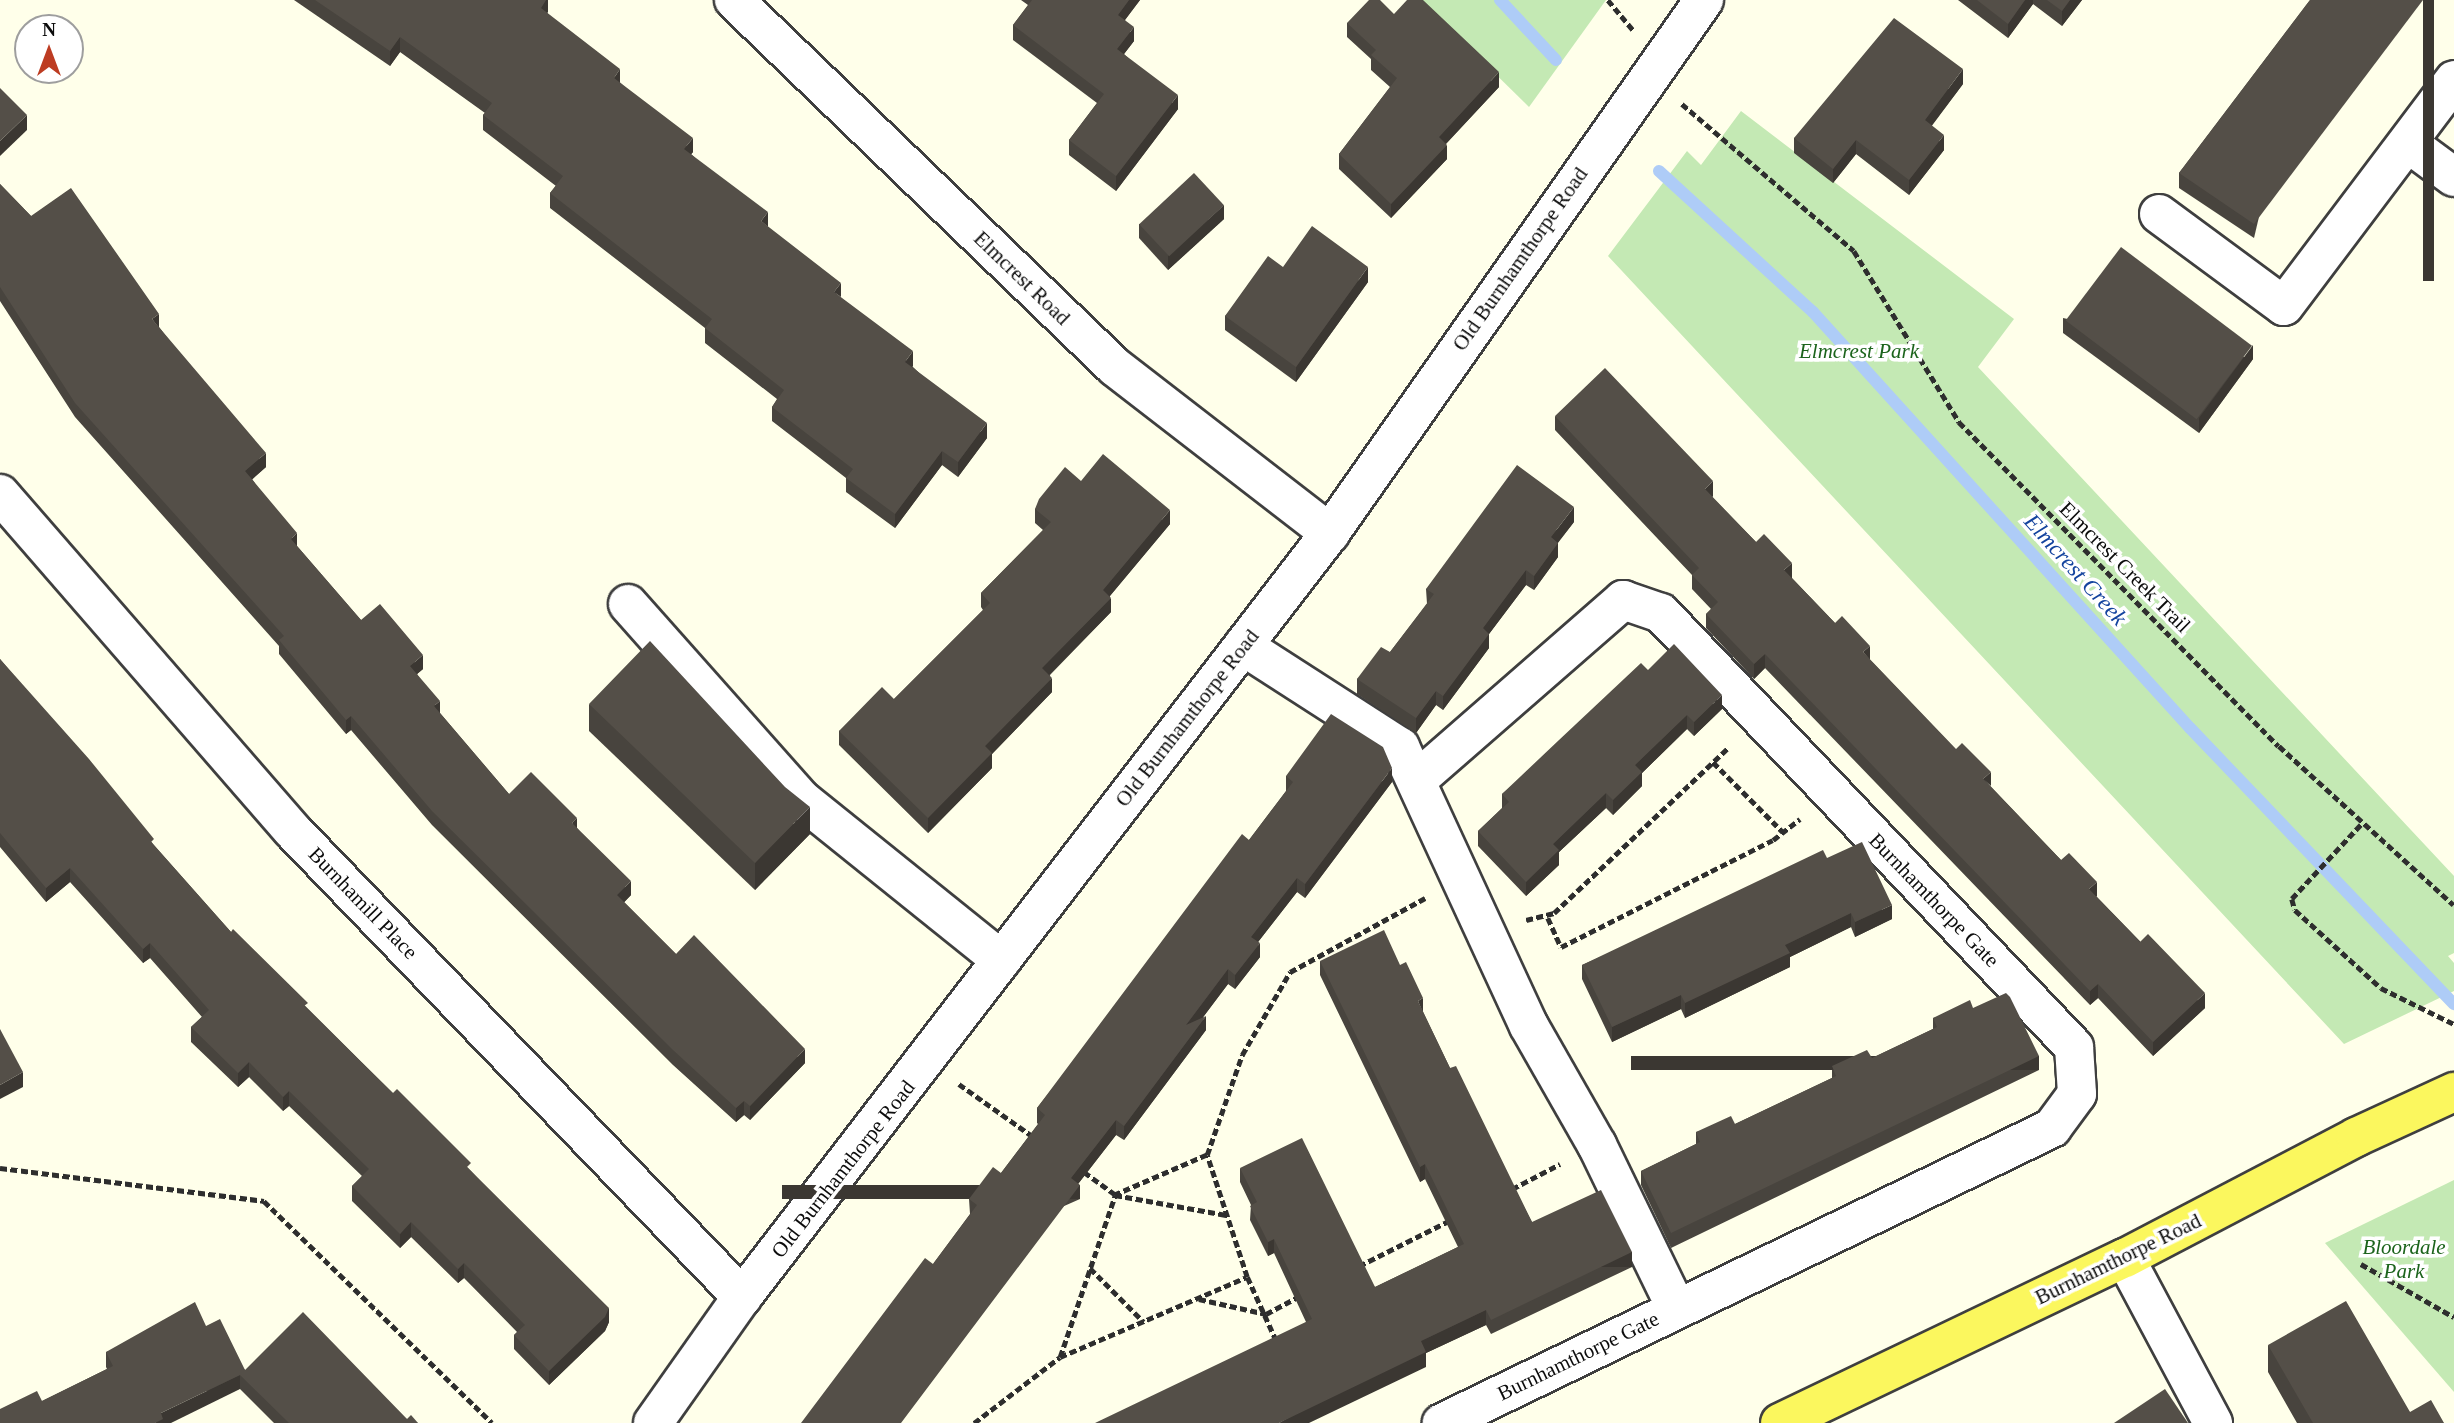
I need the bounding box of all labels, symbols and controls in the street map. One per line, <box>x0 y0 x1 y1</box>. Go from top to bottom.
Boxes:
north arrow <box>14 14 84 84</box>
text: N <box>42 19 56 40</box>
street label: Old Burnhamthorpe Road <box>1447 162 1593 356</box>
street label: Elmcrest Road <box>969 226 1075 330</box>
park label: Elmcrest Park <box>1799 338 1919 364</box>
street label: Elmcrest Creek Trail <box>2054 496 2196 638</box>
water label: Elmcrest Creek <box>2018 508 2132 632</box>
street label: Old Burnhamthorpe Road <box>1110 624 1264 812</box>
street label: Burnhamthorpe Gate <box>1864 828 2004 972</box>
street label: Burnhamill Place <box>303 842 423 964</box>
street label: Old Burnhamthorpe Road <box>766 1075 920 1263</box>
street label: Burnhamthorpe Road <box>2031 1208 2205 1310</box>
park label: Bloordale Park <box>2362 1234 2446 1284</box>
street label: Burnhamthorpe Gate <box>1493 1306 1663 1406</box>

